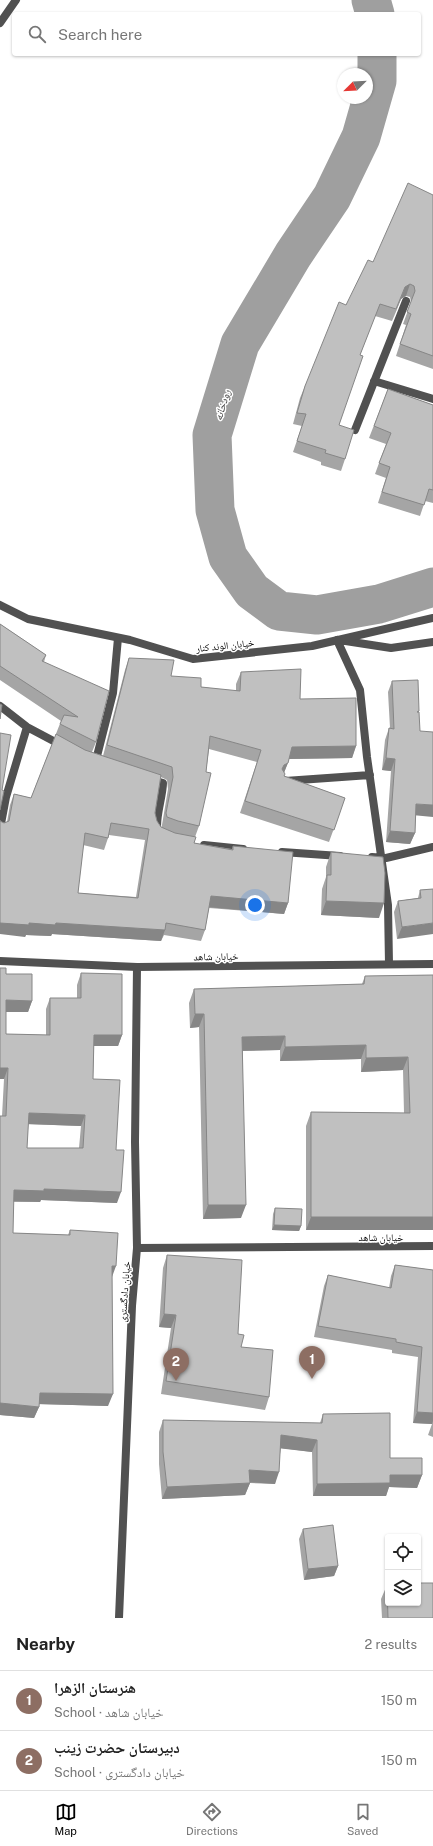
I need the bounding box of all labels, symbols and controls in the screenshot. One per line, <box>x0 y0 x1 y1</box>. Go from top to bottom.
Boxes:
search box <box>12 12 421 56</box>
icon: search <box>26 23 48 45</box>
text: Search here <box>58 26 142 43</box>
north arrow <box>337 68 373 104</box>
water label: رودخانه <box>212 388 233 422</box>
street label: خیابان الوند کنار <box>194 636 256 655</box>
your location <box>245 895 265 915</box>
street label: خیابان شاهد <box>193 950 239 963</box>
street label: خیابان شاهد <box>359 1231 404 1244</box>
street label: خیابان دادگستری <box>116 1260 133 1323</box>
pin: 1 <box>299 1346 325 1379</box>
pin: 2 <box>163 1348 189 1381</box>
map controls <box>385 1534 421 1606</box>
button: locate <box>385 1534 421 1570</box>
button: layers <box>385 1570 421 1606</box>
text: Nearby <box>16 1634 75 1654</box>
text: 2 results <box>365 1637 417 1652</box>
text: هنرستان الزهرا <box>54 1679 136 1696</box>
text: 1 <box>26 1693 32 1708</box>
text: 150 m <box>381 1693 417 1708</box>
text: School · خیابان شاهد <box>54 1705 164 1720</box>
text: دبیرستان حضرت زینب <box>54 1739 180 1756</box>
text: 2 <box>25 1753 33 1768</box>
text: 150 m <box>381 1753 417 1768</box>
text: School · خیابان دادگستری <box>54 1765 185 1780</box>
tab: Map <box>55 1801 77 1837</box>
tab: Directions <box>186 1801 238 1837</box>
tab: Saved <box>347 1801 378 1837</box>

